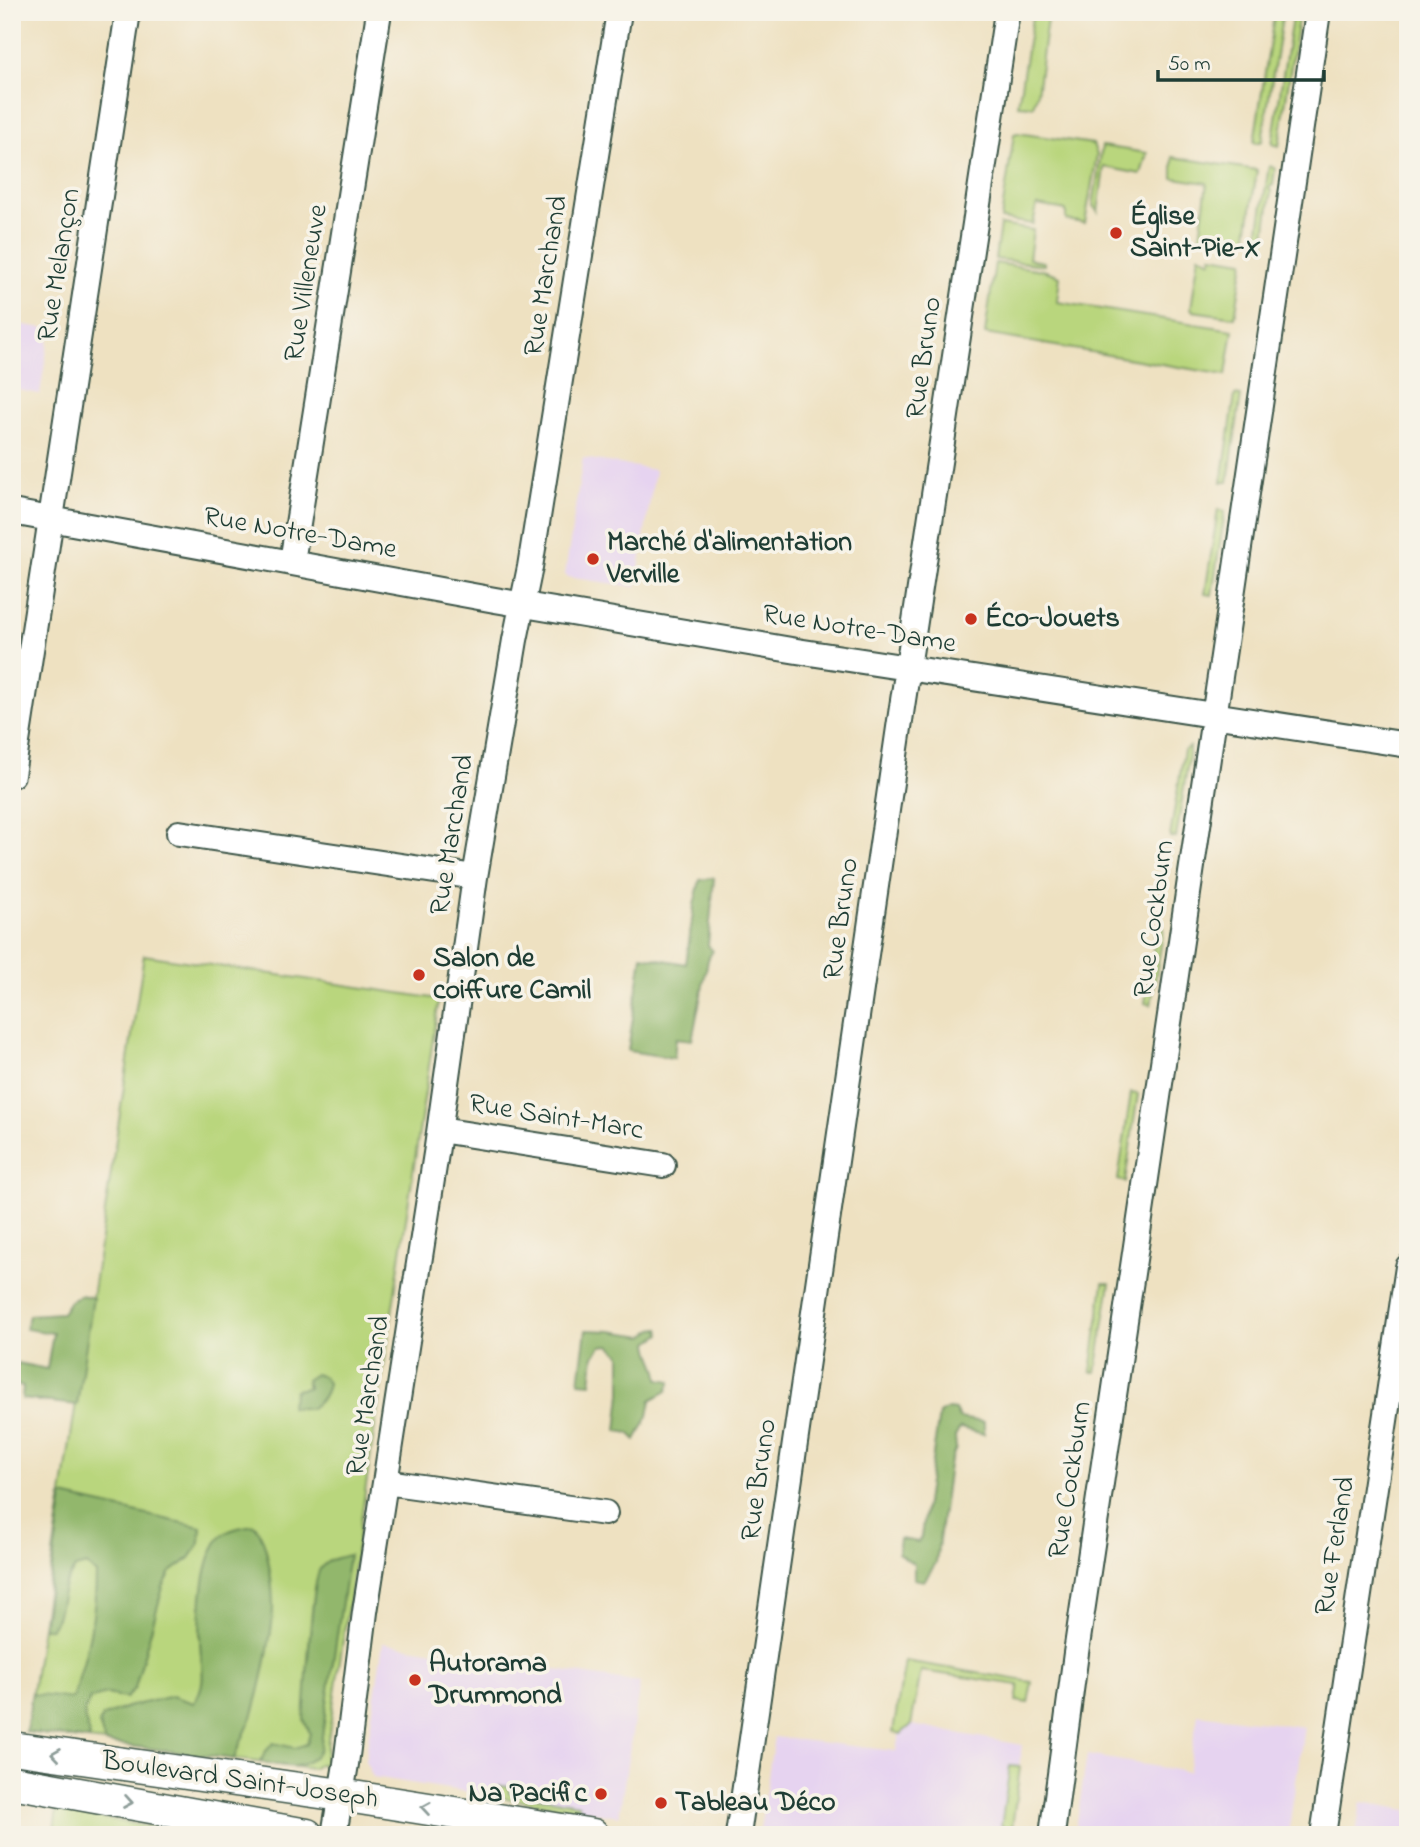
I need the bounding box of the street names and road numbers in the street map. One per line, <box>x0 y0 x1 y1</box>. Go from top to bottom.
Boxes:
street label: Rue Melançon <box>28 185 92 345</box>
street label: Rue Marchand <box>514 192 580 359</box>
street label: Rue Villeneuve <box>274 201 340 365</box>
street label: Rue Bruno <box>896 294 954 422</box>
street label: Rue Notre-Dame <box>200 497 400 571</box>
street label: Rue Notre-Dame <box>759 594 959 666</box>
street label: Rue Marchand <box>420 751 486 918</box>
street label: Rue Cockburn <box>1124 838 1186 1000</box>
street label: Rue Bruno <box>813 855 871 983</box>
street label: Rue Saint-Marc <box>466 1084 647 1152</box>
street label: Rue Marchand <box>336 1312 402 1479</box>
street label: Rue Cockburn <box>1038 1398 1104 1562</box>
street label: Rue Bruno <box>731 1416 789 1544</box>
street label: Rue Ferland <box>1305 1474 1367 1618</box>
street label: Boulevard Saint-Joseph <box>98 1741 381 1821</box>

